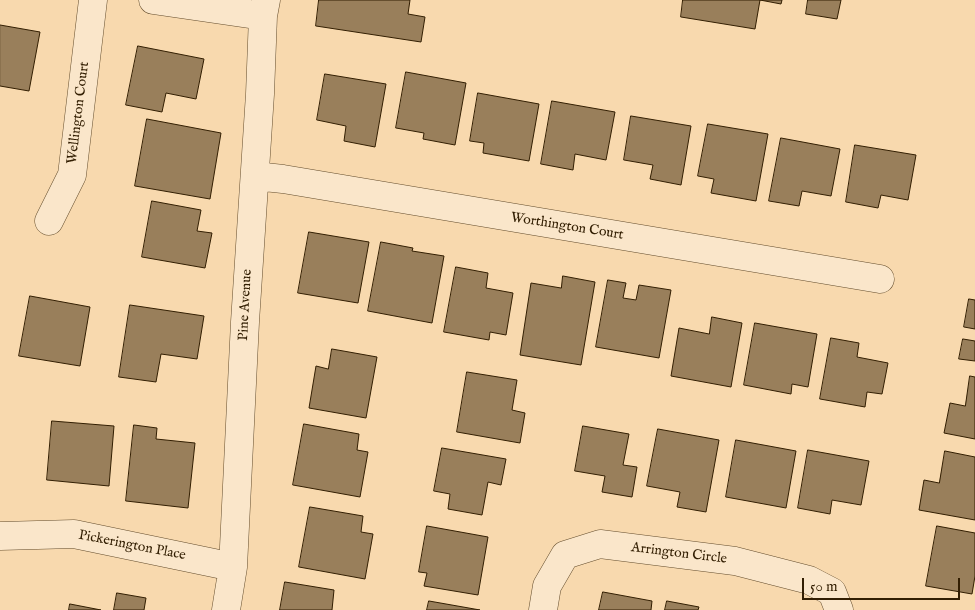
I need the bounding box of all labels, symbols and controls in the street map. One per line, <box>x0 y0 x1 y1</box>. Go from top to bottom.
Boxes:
street label: Wellington Court <box>64 61 94 165</box>
street label: Worthington Court <box>509 210 625 244</box>
street label: Pine Avenue <box>236 269 256 341</box>
street label: Pickerington Place <box>77 527 187 565</box>
street label: Arrington Circle <box>630 540 728 568</box>
scale bar <box>805 568 962 600</box>
text: 50 m <box>810 577 838 596</box>

